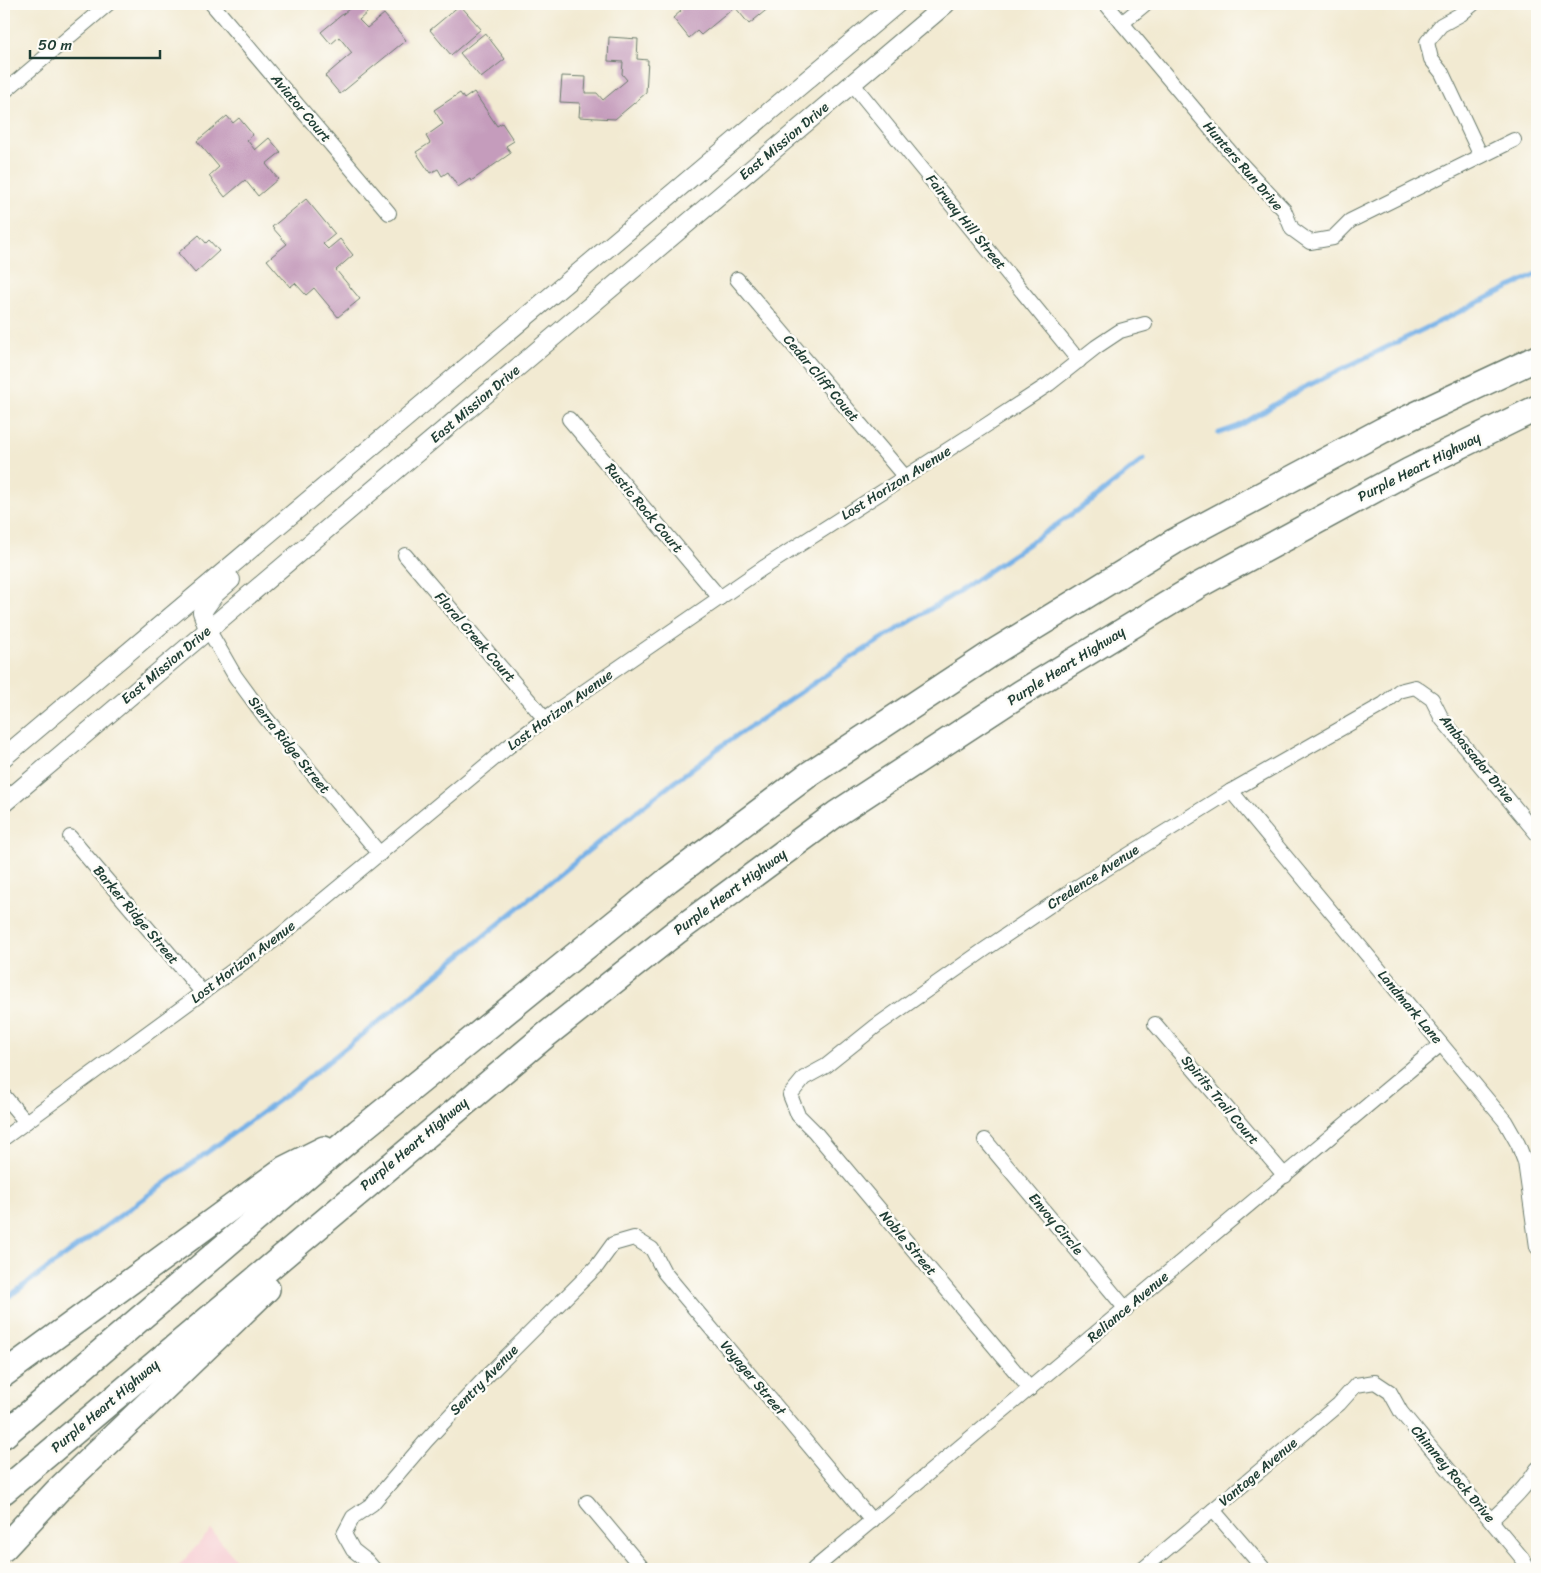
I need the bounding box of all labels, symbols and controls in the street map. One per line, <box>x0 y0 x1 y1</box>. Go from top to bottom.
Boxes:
scale bar <box>30 28 160 60</box>
text: 50 m <box>38 32 73 58</box>
street label: Aviator Court <box>264 67 338 148</box>
street label: East Mission Drive <box>733 95 835 187</box>
street label: Hunters Run Drive <box>1197 115 1289 217</box>
street label: Fairway Hill Street <box>919 168 1013 276</box>
street label: Cedar Cliff Couet <box>777 329 865 427</box>
street label: East Mission Drive <box>424 358 526 450</box>
street label: Purple Heart Highway <box>1353 425 1486 509</box>
street label: Lost Horizon Avenue <box>836 439 956 527</box>
street label: Rustic Rock Court <box>599 457 689 559</box>
street label: Floral Creek Court <box>428 586 522 688</box>
street label: East Mission Drive <box>115 619 217 711</box>
street label: Purple Heart Highway <box>1002 619 1131 712</box>
street label: Lost Horizon Avenue <box>501 663 619 757</box>
street label: Sierra Ridge Street <box>241 690 337 800</box>
street label: Ambassador Drive <box>1432 708 1521 809</box>
street label: Credence Avenue <box>1042 838 1144 916</box>
street label: Purple Heart Highway <box>668 842 793 942</box>
street label: Barker Ridge Street <box>87 860 185 970</box>
street label: Lost Horizon Avenue <box>185 914 301 1010</box>
street label: Landmark Lane <box>1371 964 1449 1050</box>
street label: Spirits Trail Court <box>1175 1049 1265 1151</box>
street label: Purple Heart Highway <box>354 1090 474 1197</box>
street label: Envoy Circle <box>1022 1187 1090 1261</box>
street label: Noble Street <box>873 1204 943 1282</box>
street label: Reliance Avenue <box>1081 1265 1175 1349</box>
street label: Voyager Street <box>714 1335 793 1422</box>
street label: Sentry Avenue <box>443 1338 525 1421</box>
street label: Purple Heart Highway <box>45 1352 165 1459</box>
street label: Chimney Rock Drive <box>1404 1419 1502 1529</box>
street label: Vantage Avenue <box>1213 1431 1303 1513</box>

